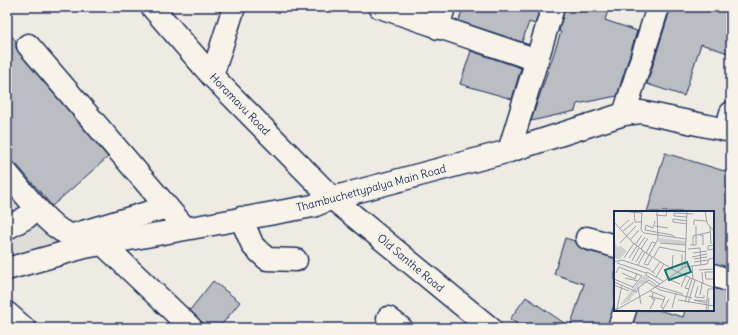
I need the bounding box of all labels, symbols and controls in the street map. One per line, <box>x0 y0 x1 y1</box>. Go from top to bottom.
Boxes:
street label: Horamavu Road <box>207 70 273 138</box>
street label: Thambuchettypalya Main Road <box>295 161 448 215</box>
inset map <box>614 211 714 311</box>
street label: Old Santhe Road <box>375 231 448 295</box>

